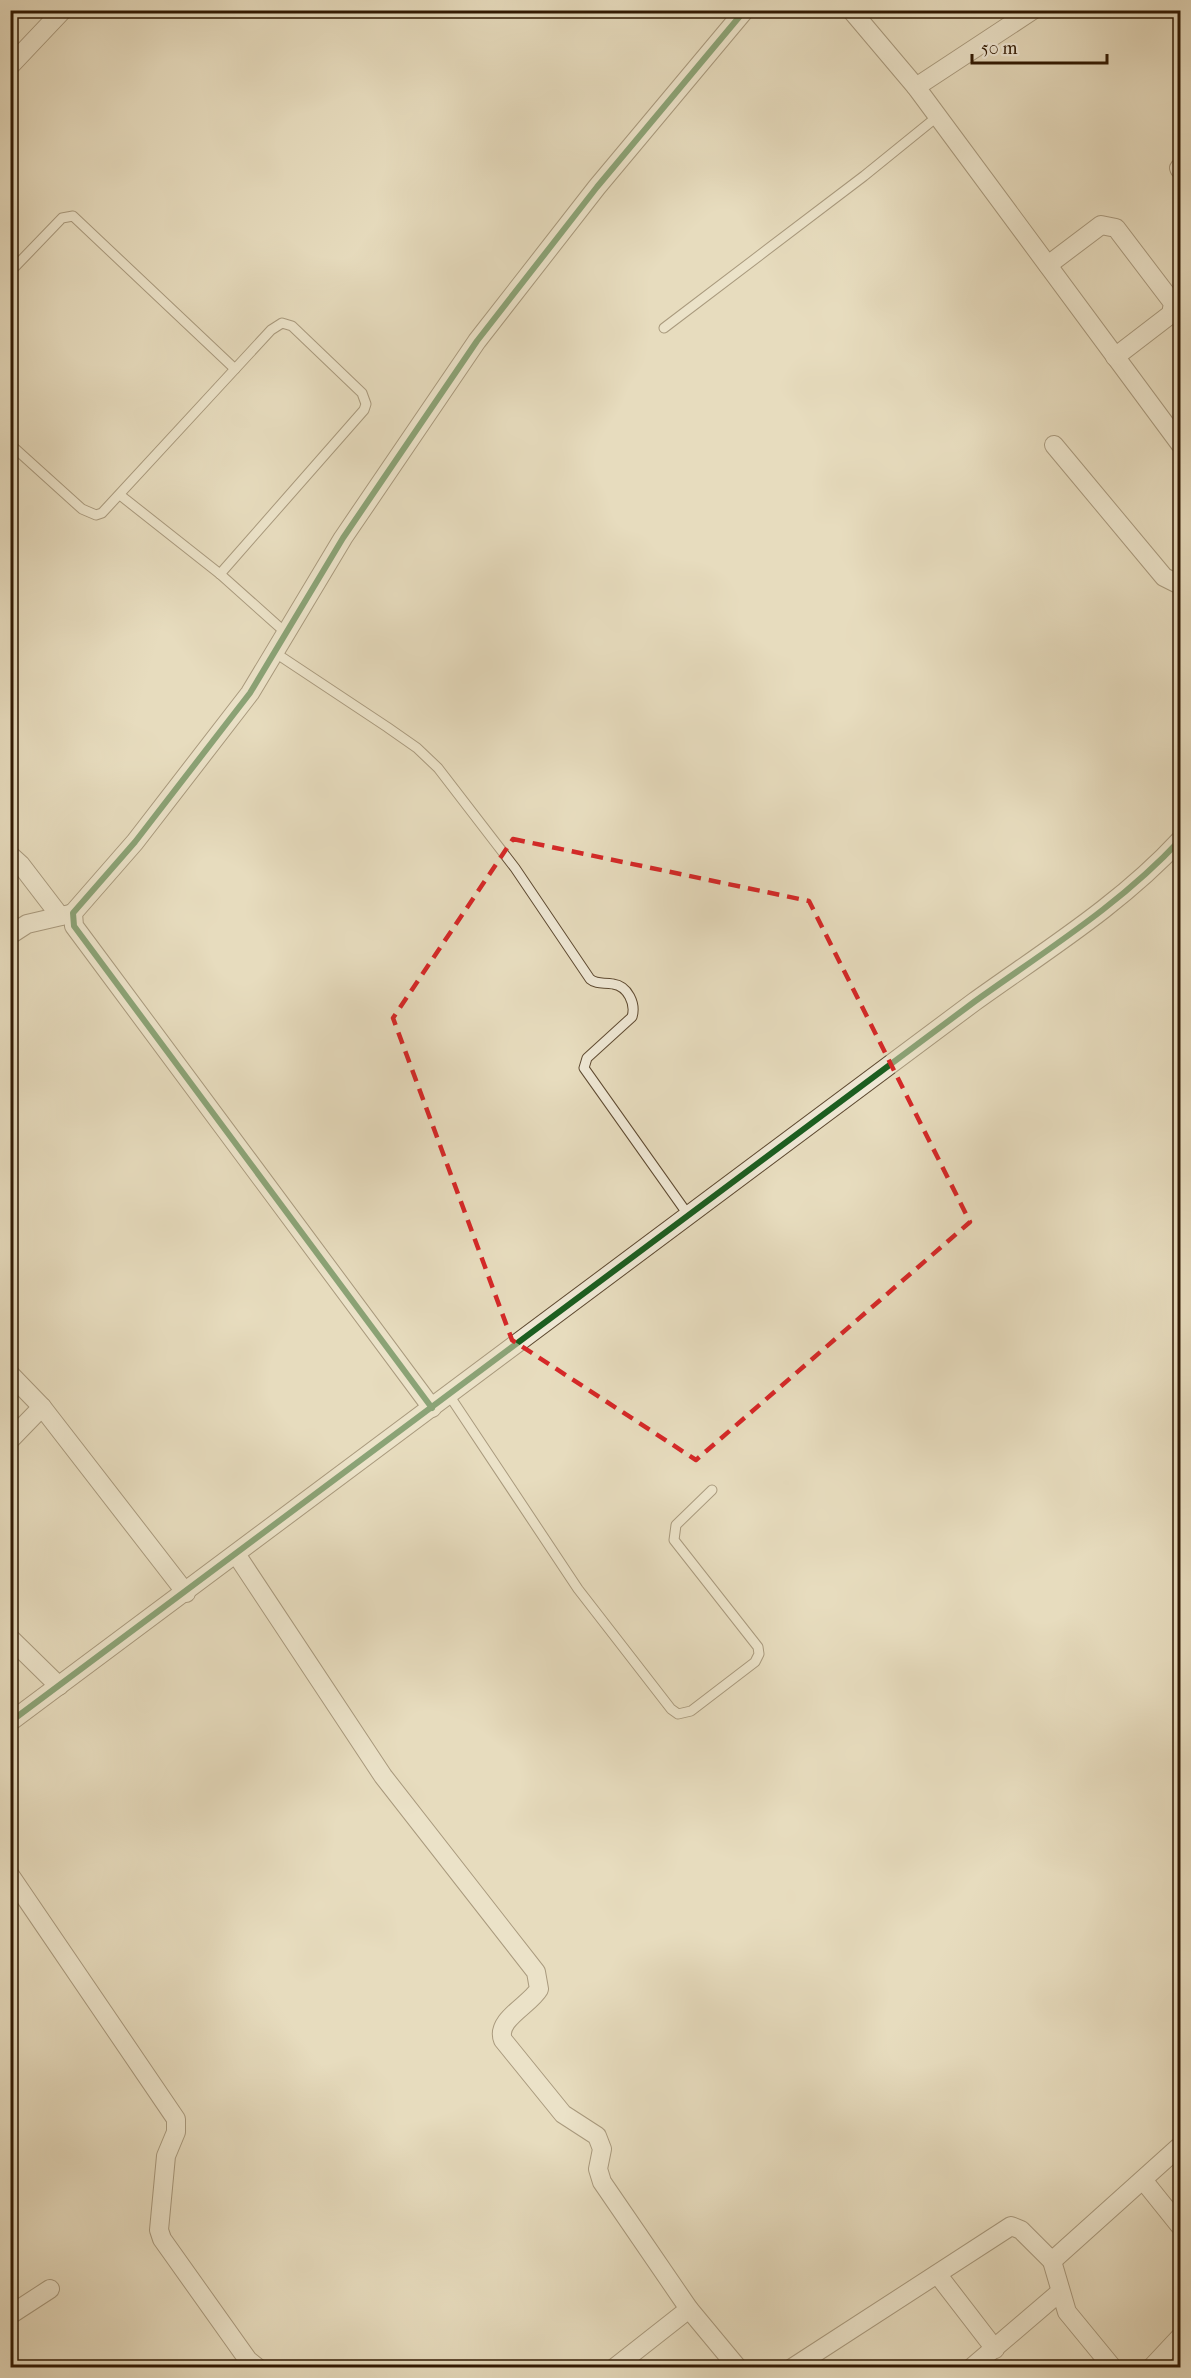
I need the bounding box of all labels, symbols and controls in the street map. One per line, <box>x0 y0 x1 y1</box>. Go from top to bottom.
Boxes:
scale bar <box>972 27 1107 65</box>
text: 50 m <box>981 38 1018 59</box>

